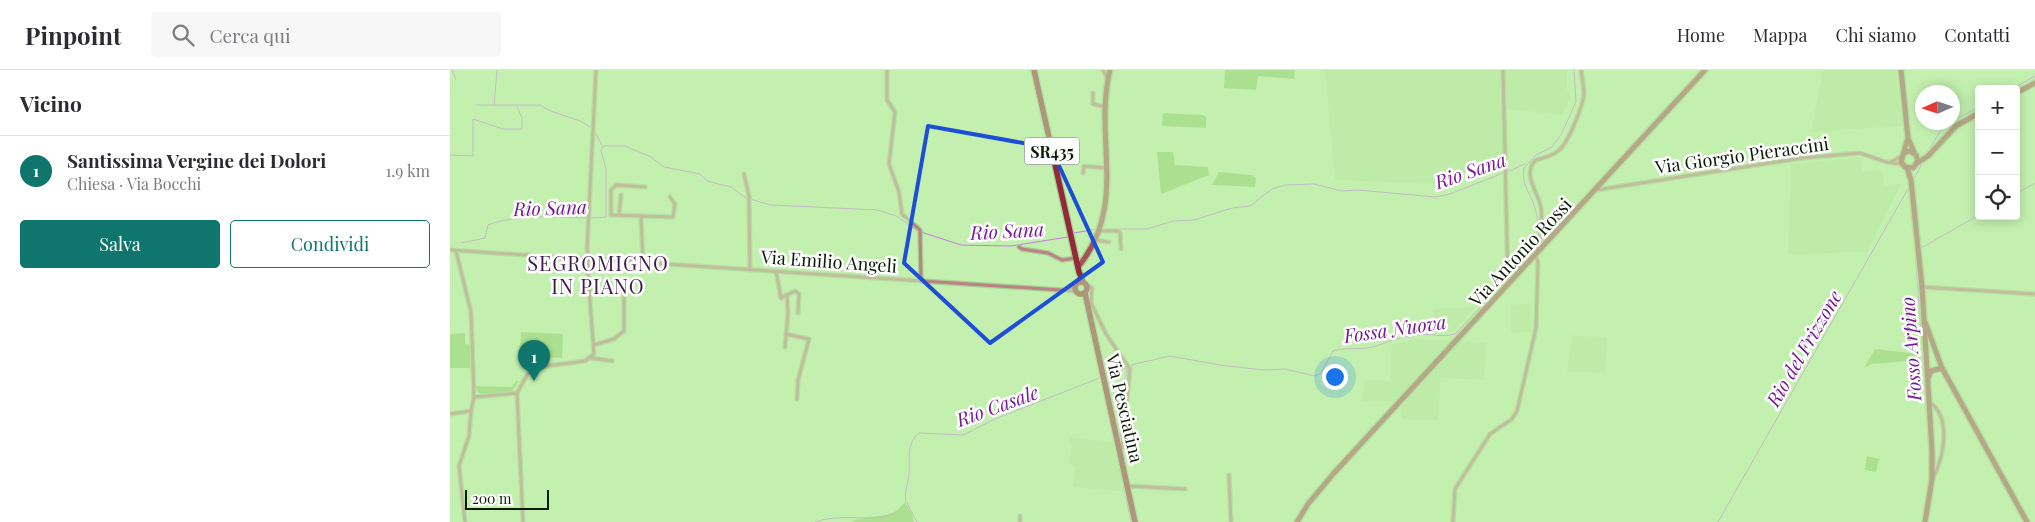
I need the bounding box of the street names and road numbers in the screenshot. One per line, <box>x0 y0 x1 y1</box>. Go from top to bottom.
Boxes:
street label: Via Giorgio Pieraccini <box>1653 131 1830 179</box>
road number: SR435 <box>1024 138 1080 164</box>
street label: Via Antonio Rossi <box>1463 193 1577 312</box>
street label: Via Emilio Angeli <box>759 244 898 278</box>
street label: Via Pesciatina <box>1101 350 1149 465</box>

